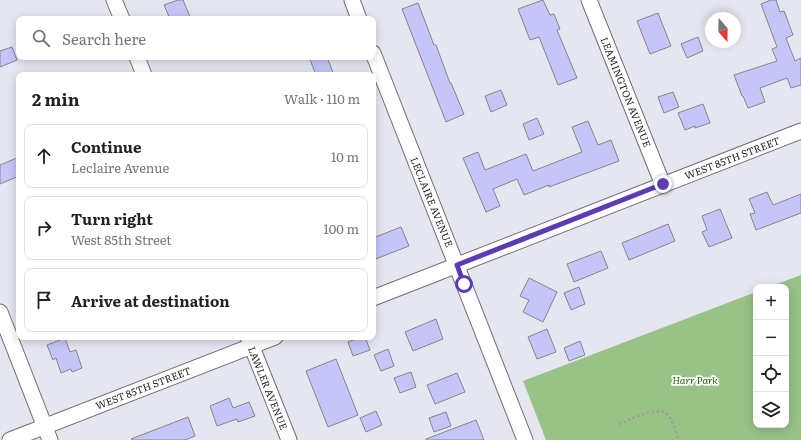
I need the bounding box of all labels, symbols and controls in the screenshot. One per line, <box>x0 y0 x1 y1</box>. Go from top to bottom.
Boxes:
north arrow <box>705 12 741 48</box>
search box <box>16 16 376 60</box>
icon: search <box>30 27 52 49</box>
text: Search here <box>62 27 146 50</box>
street label: LEAMINGTON AVENUE <box>597 34 655 149</box>
text: 2 min <box>32 86 80 111</box>
text: Walk · 110 m <box>284 89 360 108</box>
street label: WEST 85TH STREET <box>682 132 782 183</box>
text: Continue <box>71 135 141 158</box>
icon: ahead <box>33 145 55 167</box>
text: 10 m <box>331 147 359 166</box>
street label: LECLAIRE AVENUE <box>408 154 457 249</box>
text: Leclaire Avenue <box>71 158 169 177</box>
route end <box>654 175 672 193</box>
text: Turn right <box>71 207 153 230</box>
icon: right <box>33 217 55 239</box>
text: 100 m <box>323 219 359 238</box>
text: West 85th Street <box>71 230 172 249</box>
route start <box>455 275 473 293</box>
map controls <box>753 284 789 428</box>
button: + <box>753 284 789 320</box>
icon: arrive <box>33 289 55 311</box>
text: Arrive at destination <box>71 289 230 312</box>
button: − <box>753 320 789 356</box>
street label: LAWLER AVENUE <box>245 344 292 432</box>
button: locate <box>753 356 789 392</box>
street label: WEST 85TH STREET <box>93 362 193 413</box>
park label: Harr Park <box>672 372 718 387</box>
button: layers <box>753 392 789 428</box>

